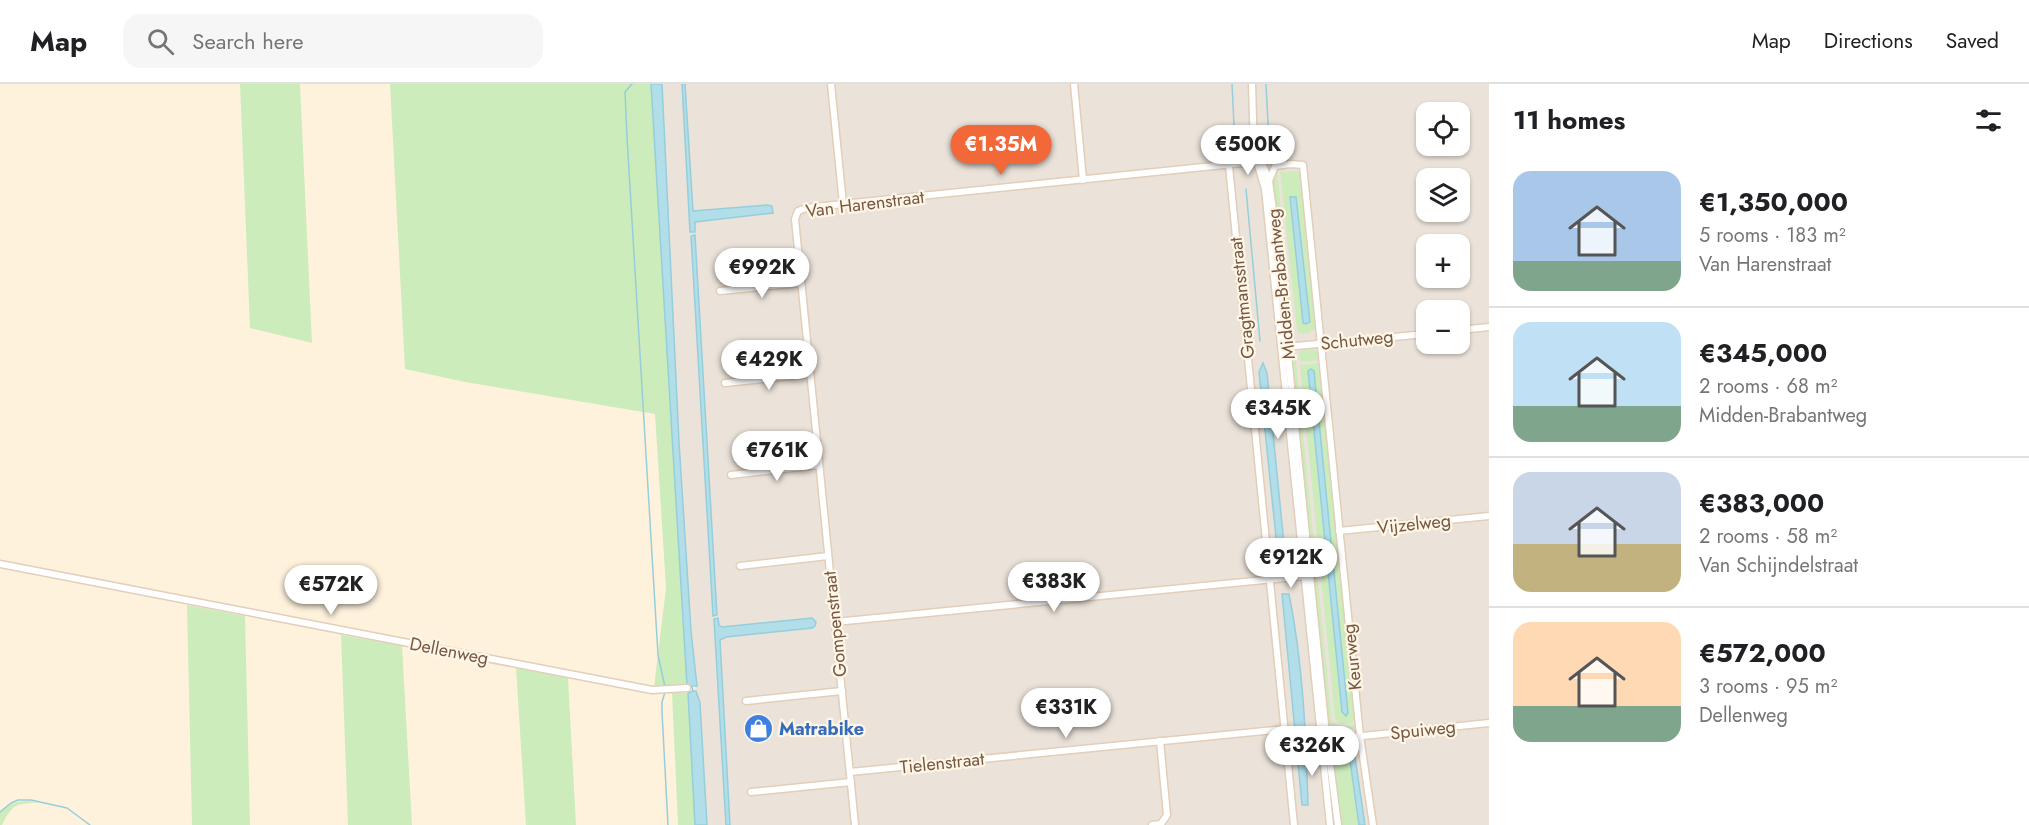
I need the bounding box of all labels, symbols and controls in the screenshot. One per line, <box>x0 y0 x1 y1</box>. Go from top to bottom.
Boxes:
search box <box>123 14 543 68</box>
text: Map <box>30 21 87 62</box>
icon: search <box>144 25 177 58</box>
text: Search here <box>192 25 304 57</box>
text: Map <box>1752 26 1791 56</box>
text: Directions <box>1824 26 1913 56</box>
text: Saved <box>1946 26 1999 56</box>
text: 11 homes <box>1513 101 1625 139</box>
map controls <box>1416 102 1470 354</box>
button: locate <box>1416 102 1470 156</box>
icon: filters <box>1972 104 2005 137</box>
pin: €1.35M <box>952 125 1050 176</box>
pin: €500K <box>1206 125 1290 176</box>
text: €1.35M <box>965 130 1037 159</box>
text: €500K <box>1215 130 1281 159</box>
button: layers <box>1416 168 1470 222</box>
text: €1,350,000 <box>1699 183 1848 221</box>
street label: Van Harenstraat <box>804 184 926 224</box>
icon: home <box>1561 195 1633 267</box>
street label: Midden-Brabantweg <box>1260 207 1302 361</box>
text: 5 rooms · 183 m² <box>1699 221 1846 250</box>
button: + <box>1416 234 1470 288</box>
street label: Gragtmansstraat <box>1223 235 1261 360</box>
pin: €992K <box>720 248 804 299</box>
text: Van Harenstraat <box>1699 250 1831 279</box>
text: €992K <box>729 253 795 282</box>
button: − <box>1416 300 1470 354</box>
street label: Schutweg <box>1319 323 1395 357</box>
text: €345,000 <box>1699 334 1827 372</box>
pin: €429K <box>727 340 811 391</box>
text: €429K <box>735 345 803 374</box>
icon: home <box>1561 346 1633 418</box>
text: 2 rooms · 68 m² <box>1699 372 1837 401</box>
pin: €345K <box>1236 389 1320 440</box>
text: €345K <box>1245 394 1311 423</box>
text: Midden-Brabantweg <box>1699 401 1867 430</box>
pin: €761K <box>735 431 819 482</box>
text: €761K <box>746 436 808 465</box>
text: €383,000 <box>1699 484 1824 522</box>
icon: home <box>1561 496 1633 568</box>
street label: Vijzelweg <box>1376 507 1452 541</box>
text: 2 rooms · 58 m² <box>1699 522 1837 551</box>
pin: €912K <box>1249 538 1333 589</box>
text: €912K <box>1259 543 1323 572</box>
text: Van Schijndelstraat <box>1699 551 1858 580</box>
pin: €383K <box>1012 562 1096 613</box>
pin: €572K <box>289 565 373 616</box>
text: €383K <box>1022 567 1086 596</box>
street label: Gompenstraat <box>816 569 853 678</box>
text: €572K <box>298 570 364 599</box>
street label: Keurweg <box>1336 623 1368 691</box>
street label: Dellenweg <box>407 631 491 671</box>
text: €572,000 <box>1699 634 1826 672</box>
icon: home <box>1561 646 1633 718</box>
text: 3 rooms · 95 m² <box>1699 672 1837 701</box>
pin: €331K <box>1024 688 1108 739</box>
text: €331K <box>1035 693 1097 722</box>
text: Dellenweg <box>1699 701 1788 730</box>
shop icon: Matrabike <box>742 713 774 745</box>
street label: Spuiweg <box>1389 714 1457 746</box>
place label: Matrabike <box>779 716 864 742</box>
pin: €326K <box>1270 726 1354 777</box>
text: €326K <box>1279 731 1345 760</box>
street label: Tielenstraat <box>899 746 986 780</box>

